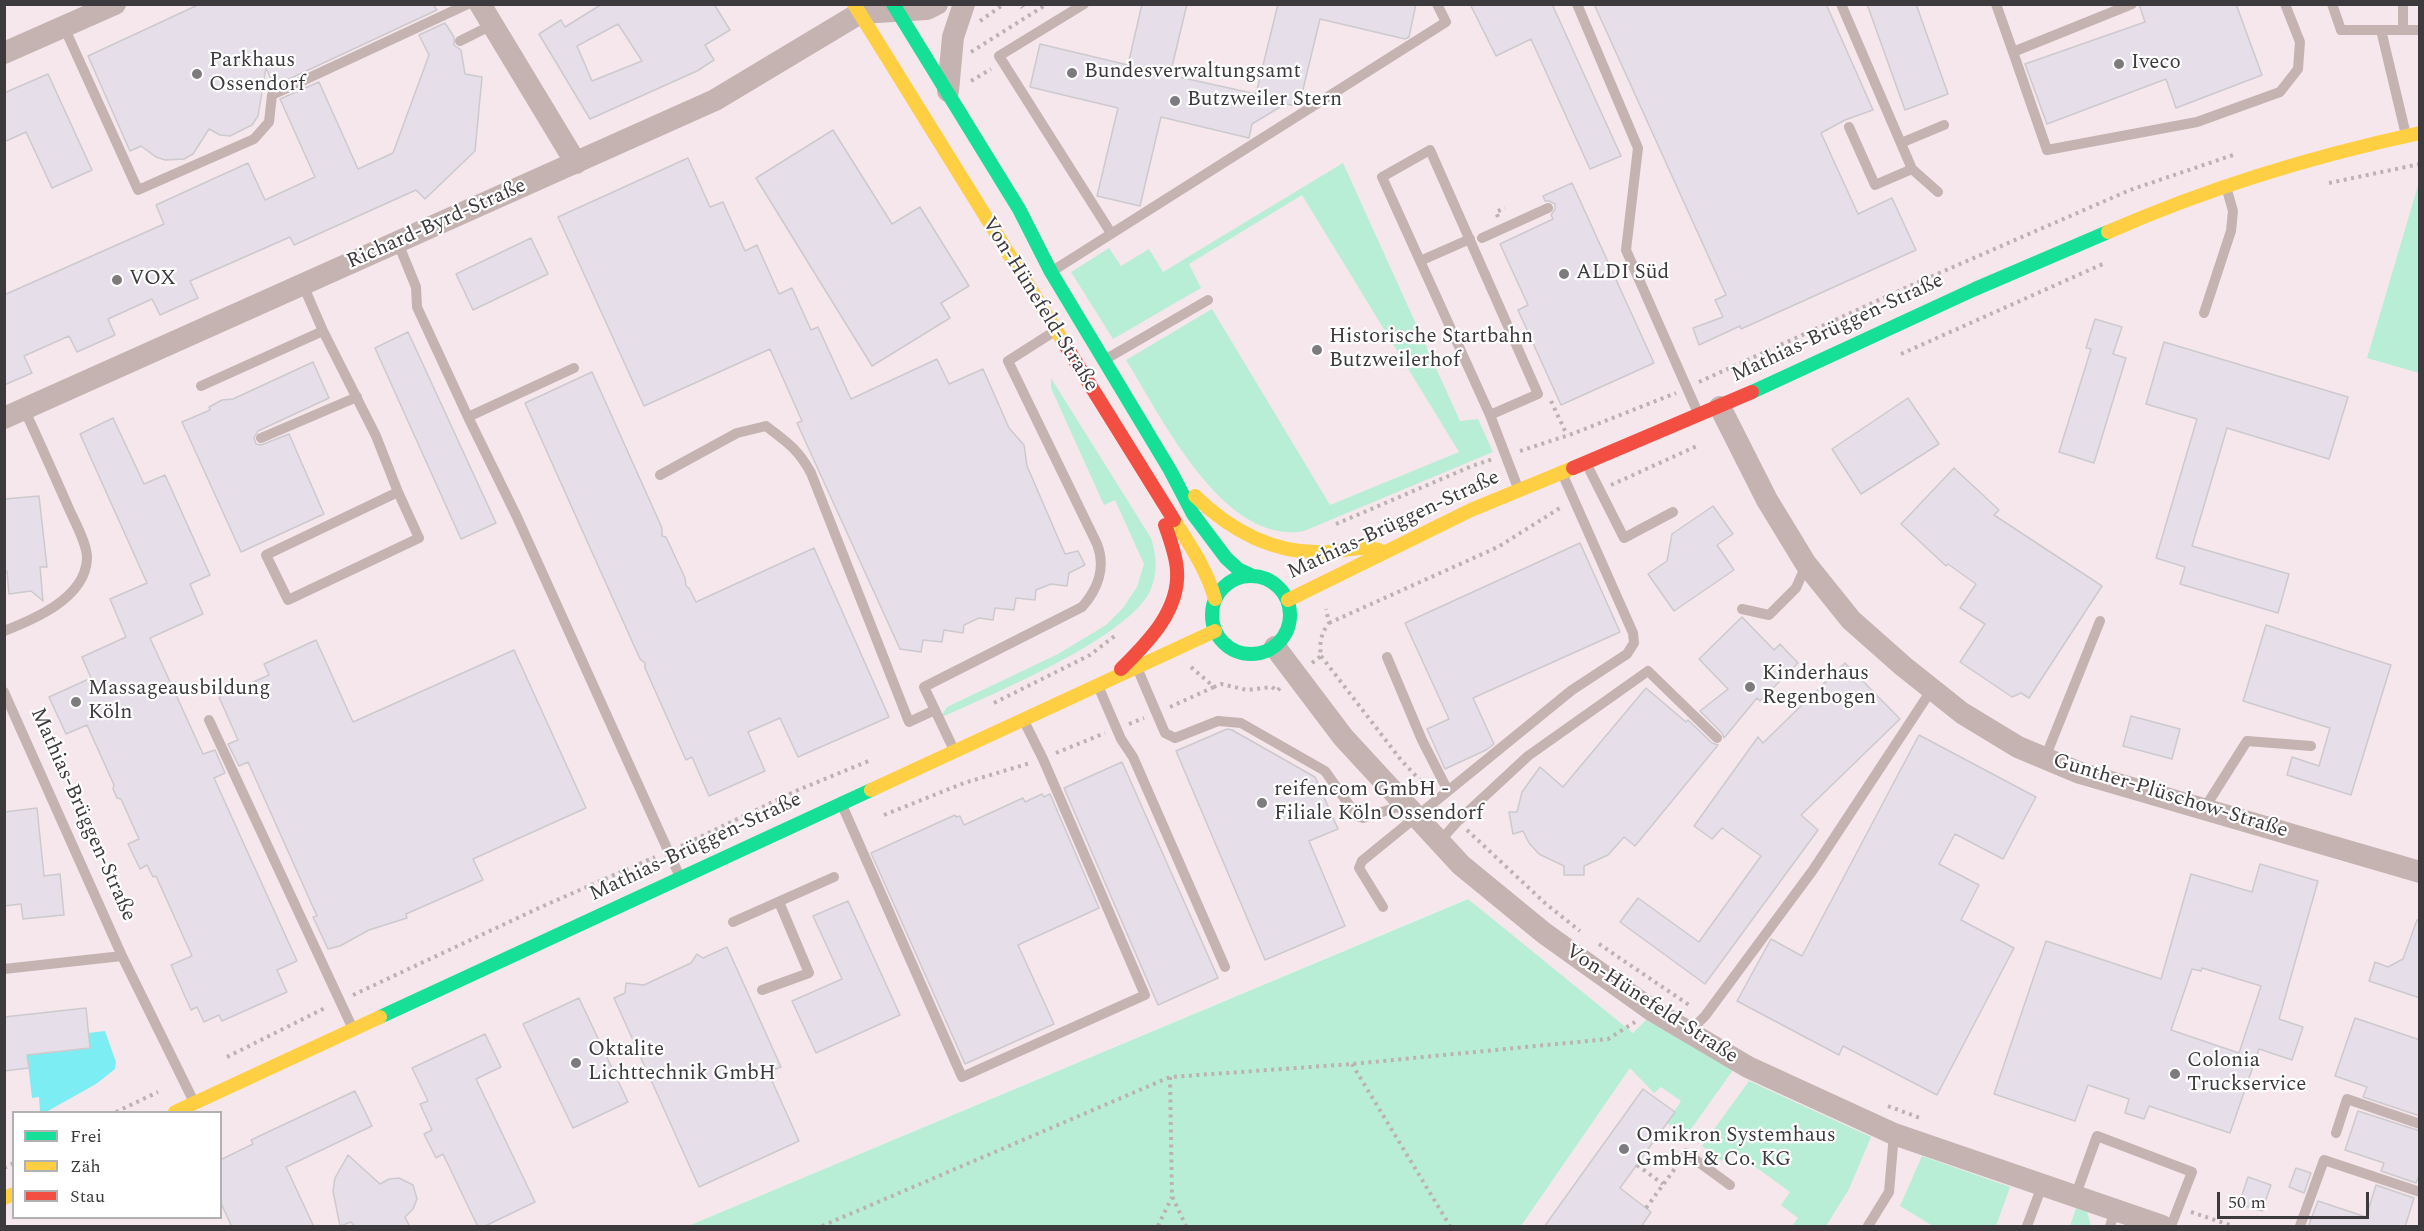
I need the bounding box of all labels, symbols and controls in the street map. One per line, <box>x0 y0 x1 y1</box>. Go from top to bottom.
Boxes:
place label: Parkhaus Ossendorf <box>209 49 305 99</box>
place label: Iveco <box>2131 51 2181 77</box>
marker: Iveco <box>2112 57 2126 71</box>
place label: Bundesverwaltungsamt <box>1084 60 1301 86</box>
marker: Bundesverwaltungsamt <box>1065 66 1079 80</box>
marker: Parkhaus Ossendorf <box>190 67 204 81</box>
place label: Butzweiler Stern <box>1187 88 1342 114</box>
marker: Butzweiler Stern <box>1168 94 1182 108</box>
street label: Richard-Byrd-Straße <box>344 174 530 276</box>
street label: Von-Hünefeld-Straße <box>975 213 1103 397</box>
place label: ALDI Süd <box>1576 261 1669 287</box>
place label: VOX <box>129 267 176 293</box>
marker: ALDI Süd <box>1557 267 1571 281</box>
street label: Mathias-Brüggen-Straße <box>1728 269 1948 389</box>
marker: VOX <box>110 273 124 287</box>
place label: Historische Startbahn Butzweilerhof <box>1329 325 1533 375</box>
marker: Historische Startbahn Butzweilerhof <box>1310 343 1324 357</box>
street label: Mathias-Brüggen-Straße <box>1284 466 1504 586</box>
place label: Kinderhaus Regenbogen <box>1762 662 1876 712</box>
place label: Massageausbildung Köln <box>88 677 271 727</box>
marker: Kinderhaus Regenbogen <box>1743 680 1757 694</box>
marker: Massageausbildung Köln <box>69 695 83 709</box>
street label: Mathias-Brüggen-Straße <box>24 704 140 926</box>
street label: Gunther-Plüschow-Straße <box>2049 749 2291 845</box>
place label: reifencom GmbH - Filiale Köln Ossendorf <box>1274 778 1483 828</box>
street label: Mathias-Brüggen-Straße <box>586 788 806 908</box>
marker: reifencom GmbH - Filiale Köln Ossendorf <box>1255 796 1269 810</box>
street label: Von-Hünefeld-Straße <box>1560 940 1742 1070</box>
place label: Oktalite Lichttechnik GmbH <box>588 1038 776 1088</box>
place label: Colonia Truckservice <box>2187 1049 2306 1099</box>
marker: Oktalite Lichttechnik GmbH <box>569 1056 583 1070</box>
marker: Colonia Truckservice <box>2168 1067 2182 1081</box>
legend <box>12 1111 222 1219</box>
text: Frei <box>70 1123 102 1150</box>
place label: Omikron Systemhaus GmbH & Co. KG <box>1636 1124 1836 1174</box>
marker: Omikron Systemhaus GmbH & Co. KG <box>1617 1142 1631 1156</box>
text: Zäh <box>70 1153 101 1180</box>
scale bar <box>2220 1180 2372 1218</box>
text: Stau <box>70 1183 105 1210</box>
text: 50 m <box>2228 1189 2266 1216</box>

